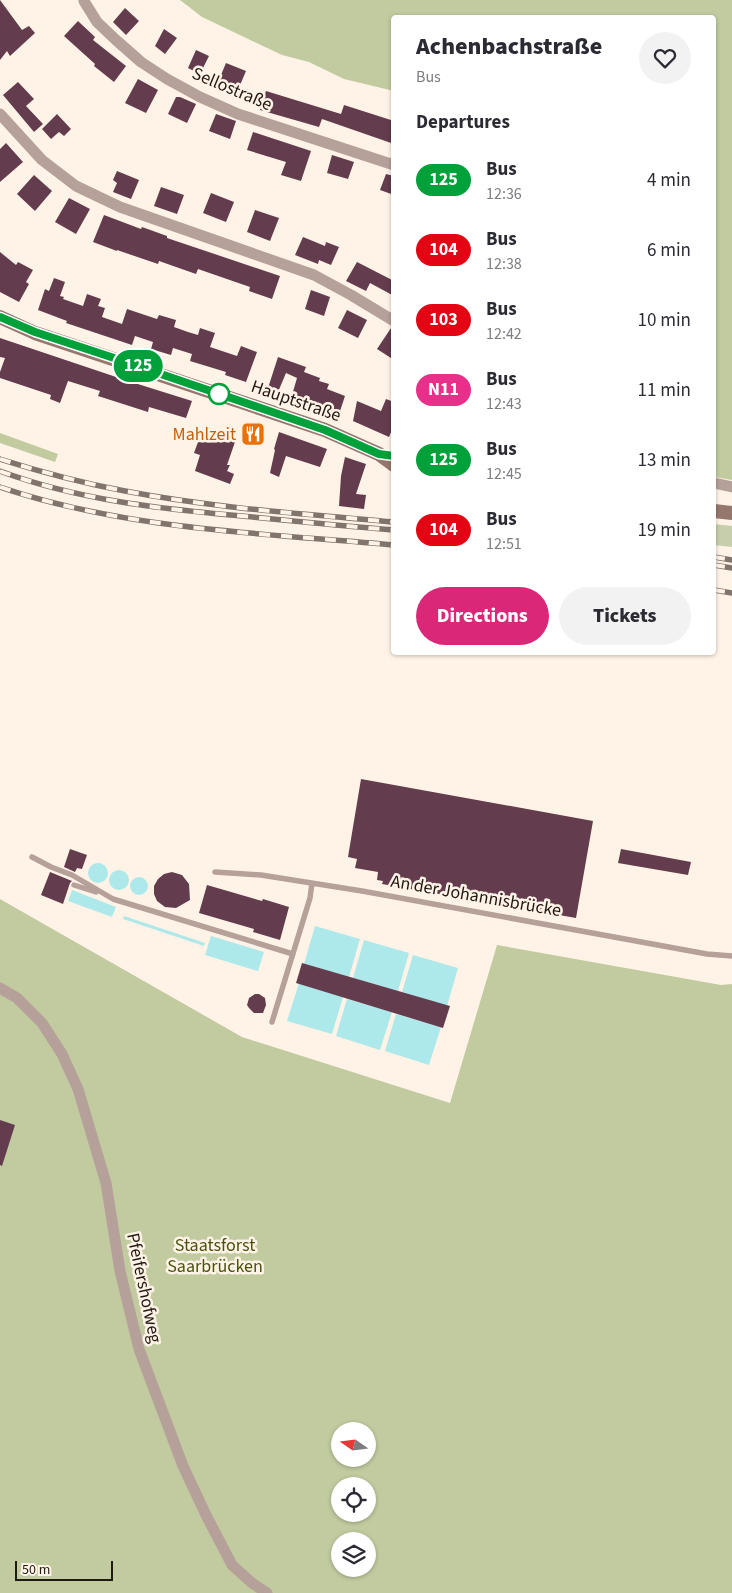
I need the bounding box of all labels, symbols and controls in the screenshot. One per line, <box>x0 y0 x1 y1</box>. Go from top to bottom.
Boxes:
text: Achenbachstraße <box>416 29 602 64</box>
button: heart <box>639 32 691 84</box>
street label: Sellostraße <box>188 61 276 117</box>
text: Bus <box>416 66 441 88</box>
text: Departures <box>416 109 510 136</box>
text: Bus <box>486 156 517 183</box>
text: 125 <box>429 167 458 192</box>
text: 4 min <box>647 167 691 194</box>
text: 12:36 <box>486 183 522 205</box>
text: Bus <box>486 226 517 253</box>
text: 104 <box>429 237 458 262</box>
text: 6 min <box>647 237 691 264</box>
text: 12:38 <box>486 253 522 275</box>
text: Bus <box>486 296 517 323</box>
text: 103 <box>429 307 458 332</box>
text: 10 min <box>637 307 691 334</box>
text: 12:42 <box>486 323 522 345</box>
line badge: 125 <box>109 350 167 382</box>
text: 125 <box>124 353 152 378</box>
text: Bus <box>486 366 517 393</box>
street label: Hauptstraße <box>248 374 344 428</box>
text: N11 <box>428 377 459 402</box>
text: 11 min <box>637 377 691 404</box>
unlabelled marker <box>208 383 230 405</box>
text: 12:43 <box>486 393 522 415</box>
restaurant icon: Mahlzeit <box>240 421 266 447</box>
place label: Mahlzeit <box>173 422 236 447</box>
text: Bus <box>486 436 517 463</box>
text: 125 <box>429 447 458 472</box>
text: 13 min <box>637 447 691 474</box>
text: 12:45 <box>486 463 522 485</box>
text: Bus <box>486 506 517 533</box>
text: 104 <box>429 517 458 542</box>
text: 19 min <box>637 517 691 544</box>
text: 12:51 <box>486 533 522 555</box>
button: Directions <box>416 587 549 645</box>
button: Tickets <box>559 587 691 645</box>
street label: An der Johannisbrücke <box>389 869 563 923</box>
street label: Pfeifershofweg <box>120 1231 168 1345</box>
park label: Staatsforst Saarbrücken <box>167 1233 263 1279</box>
north arrow <box>331 1422 376 1468</box>
map controls <box>331 1422 376 1577</box>
button: locate <box>331 1477 376 1522</box>
button: layers <box>331 1532 376 1577</box>
scale bar <box>15 1558 112 1581</box>
text: 50 m <box>22 1560 50 1580</box>

